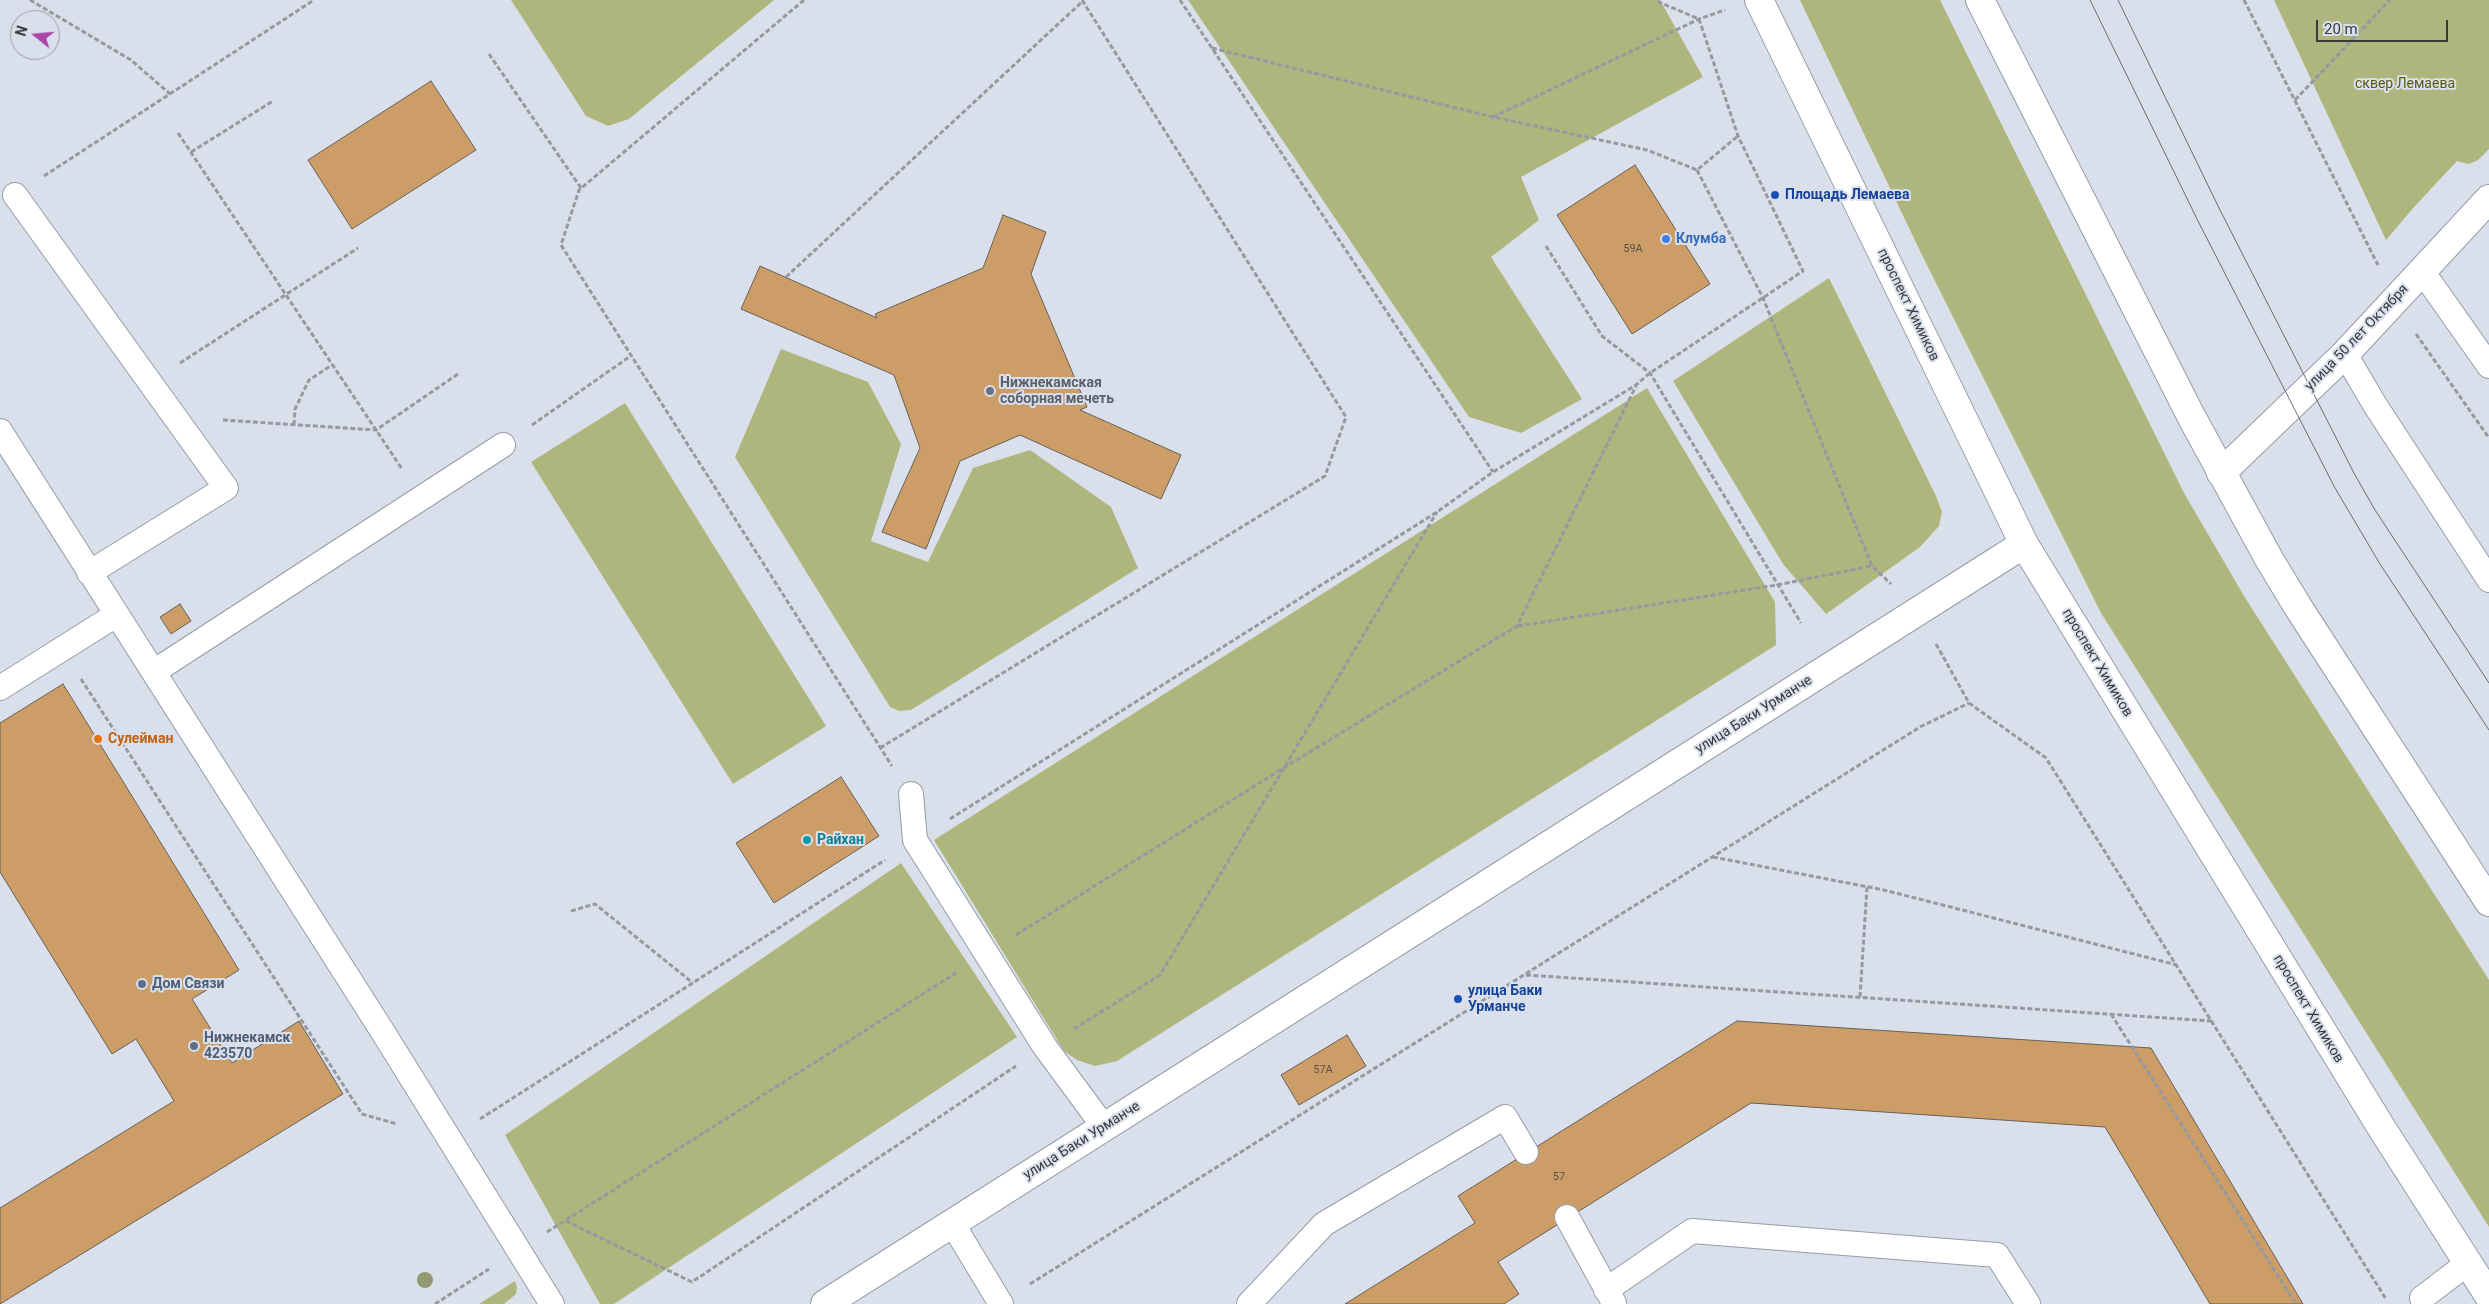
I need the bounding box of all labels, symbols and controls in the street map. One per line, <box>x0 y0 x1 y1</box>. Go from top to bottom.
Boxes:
north arrow <box>10 10 60 60</box>
scale bar <box>2319 10 2452 42</box>
text: 20 m <box>2324 20 2358 38</box>
text: N <box>13 24 31 38</box>
park label: сквер Лемаева <box>2355 76 2455 92</box>
place label: Площадь Лемаева <box>1785 187 1909 203</box>
marker: Площадь Лемаева <box>1769 189 1781 201</box>
place label: Клумба <box>1676 231 1726 247</box>
marker: Клумба <box>1660 233 1672 245</box>
house number: 59А <box>1623 242 1643 256</box>
street label: проспект Химиков <box>1873 246 1943 364</box>
street label: улица 50 лет Октября <box>2302 281 2412 395</box>
place label: Нижнекамская соборная мечеть <box>1000 375 1114 408</box>
marker: Нижнекамская соборная мечеть <box>984 385 996 397</box>
street label: проспект Химиков <box>2058 606 2136 720</box>
street label: улица Баки Урманче <box>1692 672 1816 758</box>
place label: Сулейман <box>108 731 173 747</box>
marker: Сулейман <box>92 733 104 745</box>
place label: Райхан <box>817 832 864 848</box>
marker: Райхан <box>801 834 813 846</box>
street label: проспект Химиков <box>2269 952 2347 1066</box>
place label: Дом Связи <box>152 976 224 992</box>
marker: Дом Связи <box>136 978 148 990</box>
place label: улица Баки Урманче <box>1468 983 1542 1016</box>
marker: улица Баки Урманче <box>1452 993 1464 1005</box>
place label: Нижнекамск 423570 <box>204 1030 290 1062</box>
marker: Нижнекамск 423570 <box>188 1040 200 1052</box>
house number: 57А <box>1313 1063 1333 1077</box>
street label: улица Баки Урманче <box>1020 1098 1144 1184</box>
house number: 57 <box>1553 1170 1565 1184</box>

